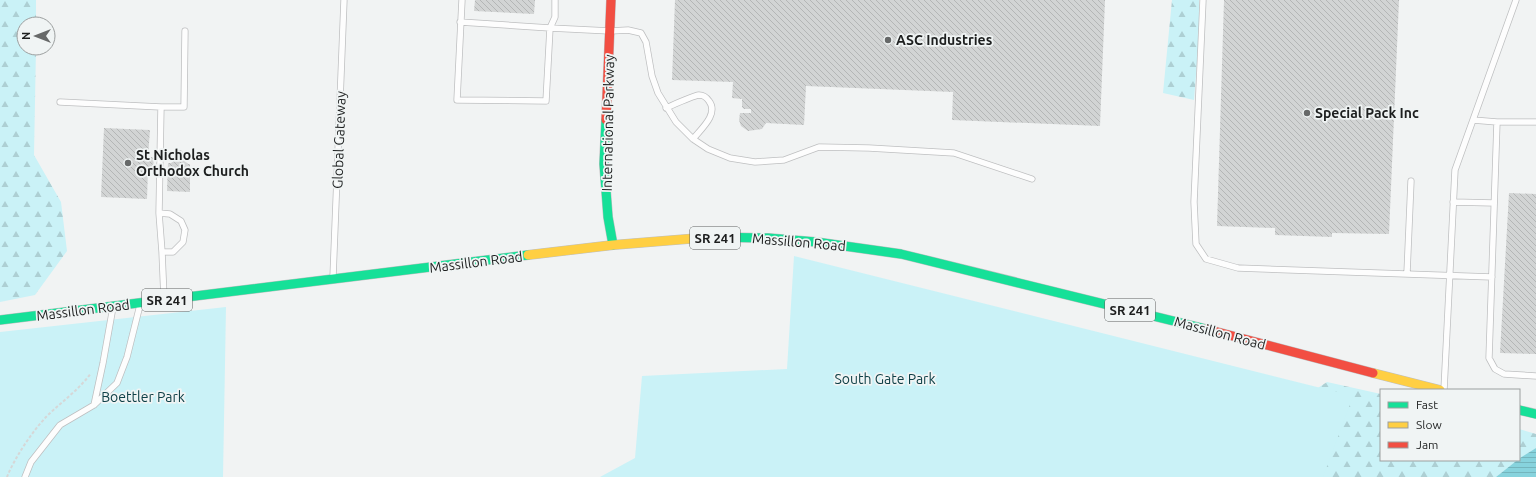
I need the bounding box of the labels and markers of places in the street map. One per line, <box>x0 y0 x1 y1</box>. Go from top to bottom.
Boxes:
place label: ASC Industries <box>896 32 993 48</box>
marker: ASC Industries <box>883 35 893 45</box>
place label: Special Pack Inc <box>1315 105 1419 121</box>
marker: Special Pack Inc <box>1302 108 1312 118</box>
place label: St Nicholas Orthodox Church <box>136 147 249 179</box>
marker: St Nicholas Orthodox Church <box>123 158 133 168</box>

